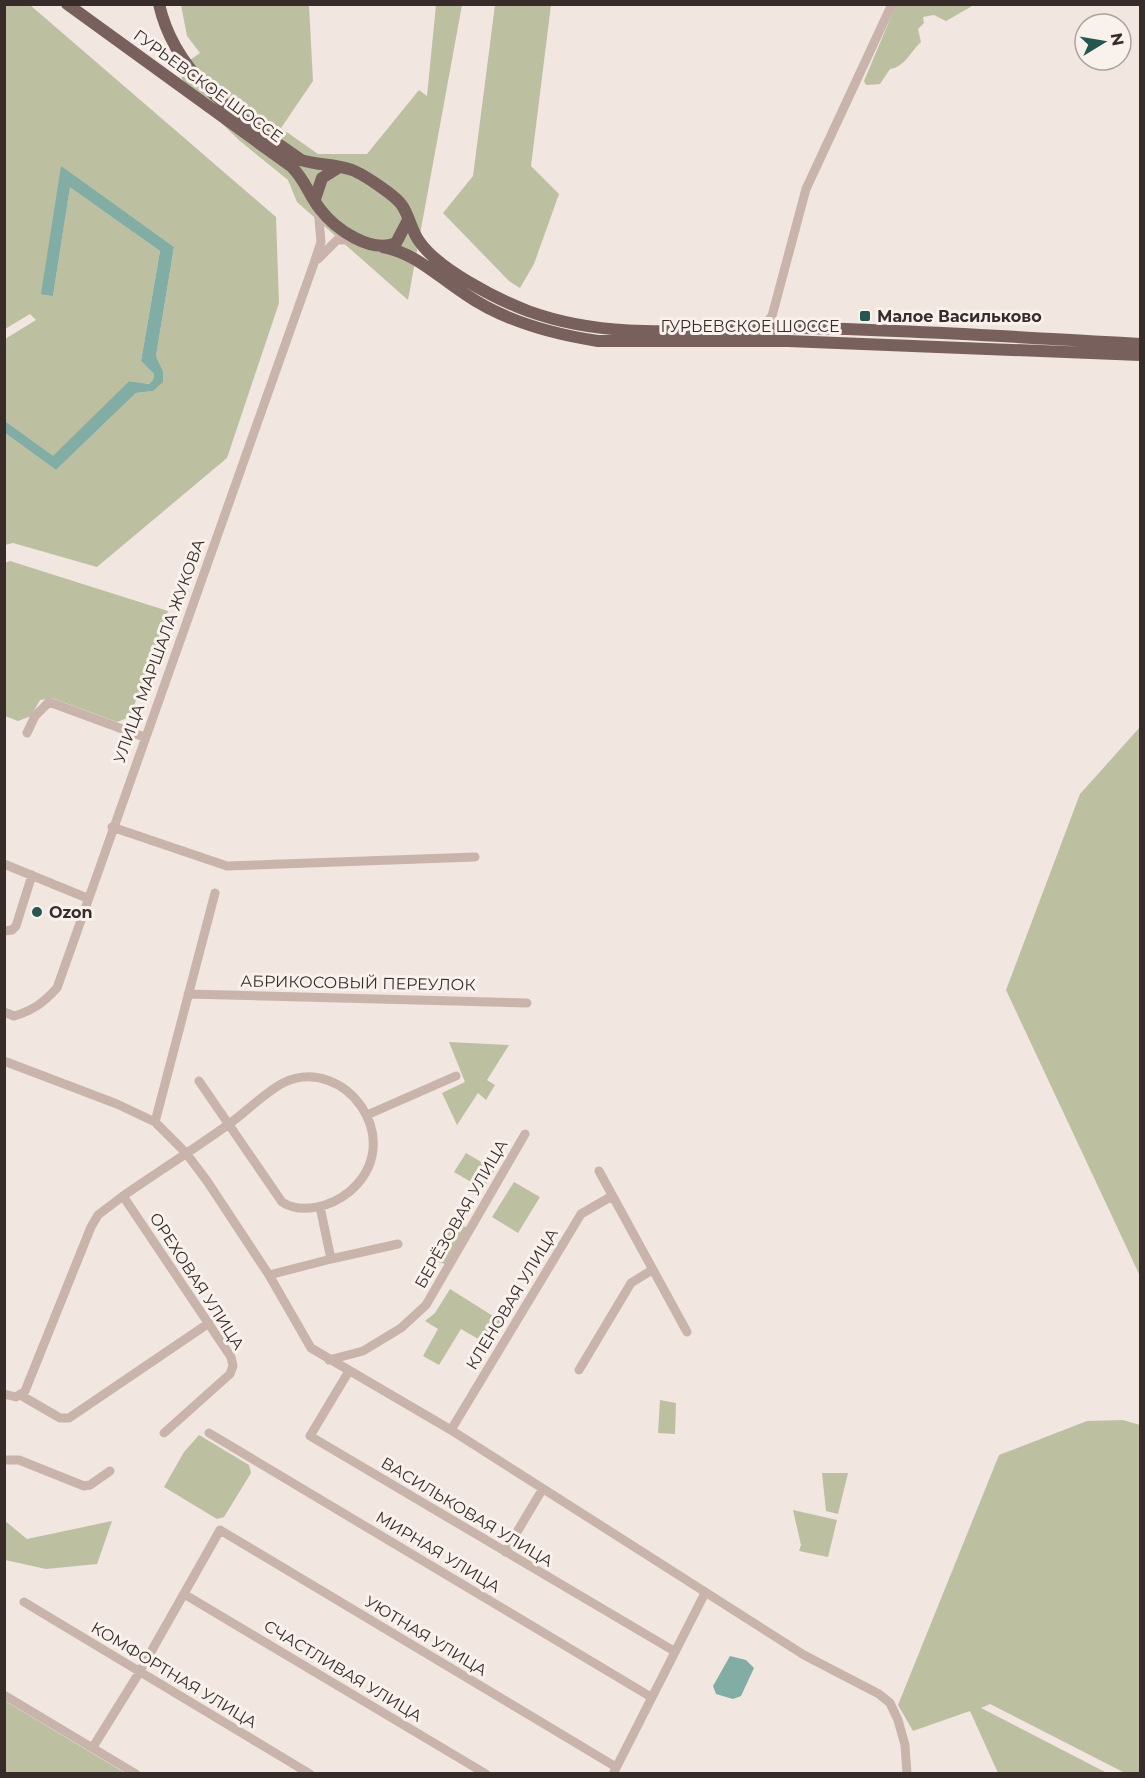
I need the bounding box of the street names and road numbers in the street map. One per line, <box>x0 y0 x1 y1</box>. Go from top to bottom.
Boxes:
street label: ГУРЬЕВСКОЕ ШОССЕ <box>130 26 286 146</box>
street label: ГУРЬЕВСКОЕ ШОССЕ <box>660 317 840 336</box>
street label: УЛИЦА МАРШАЛА ЖУКОВА <box>110 536 208 766</box>
street label: АБРИКОСОВЫЙ ПЕРЕУЛОК <box>240 971 476 995</box>
street label: БЕРЁЗОВАЯ УЛИЦА <box>410 1136 511 1292</box>
street label: ОРЕХОВАЯ УЛИЦА <box>146 1209 248 1353</box>
street label: КЛЕНОВАЯ УЛИЦА <box>462 1225 562 1373</box>
street label: ВАСИЛЬКОВАЯ УЛИЦА <box>378 1453 556 1571</box>
street label: МИРНАЯ УЛИЦА <box>372 1507 504 1597</box>
street label: УЮТНАЯ УЛИЦА <box>361 1592 491 1680</box>
street label: СЧАСТЛИВАЯ УЛИЦА <box>261 1616 426 1726</box>
street label: КОМФОРТНАЯ УЛИЦА <box>88 1618 260 1732</box>

